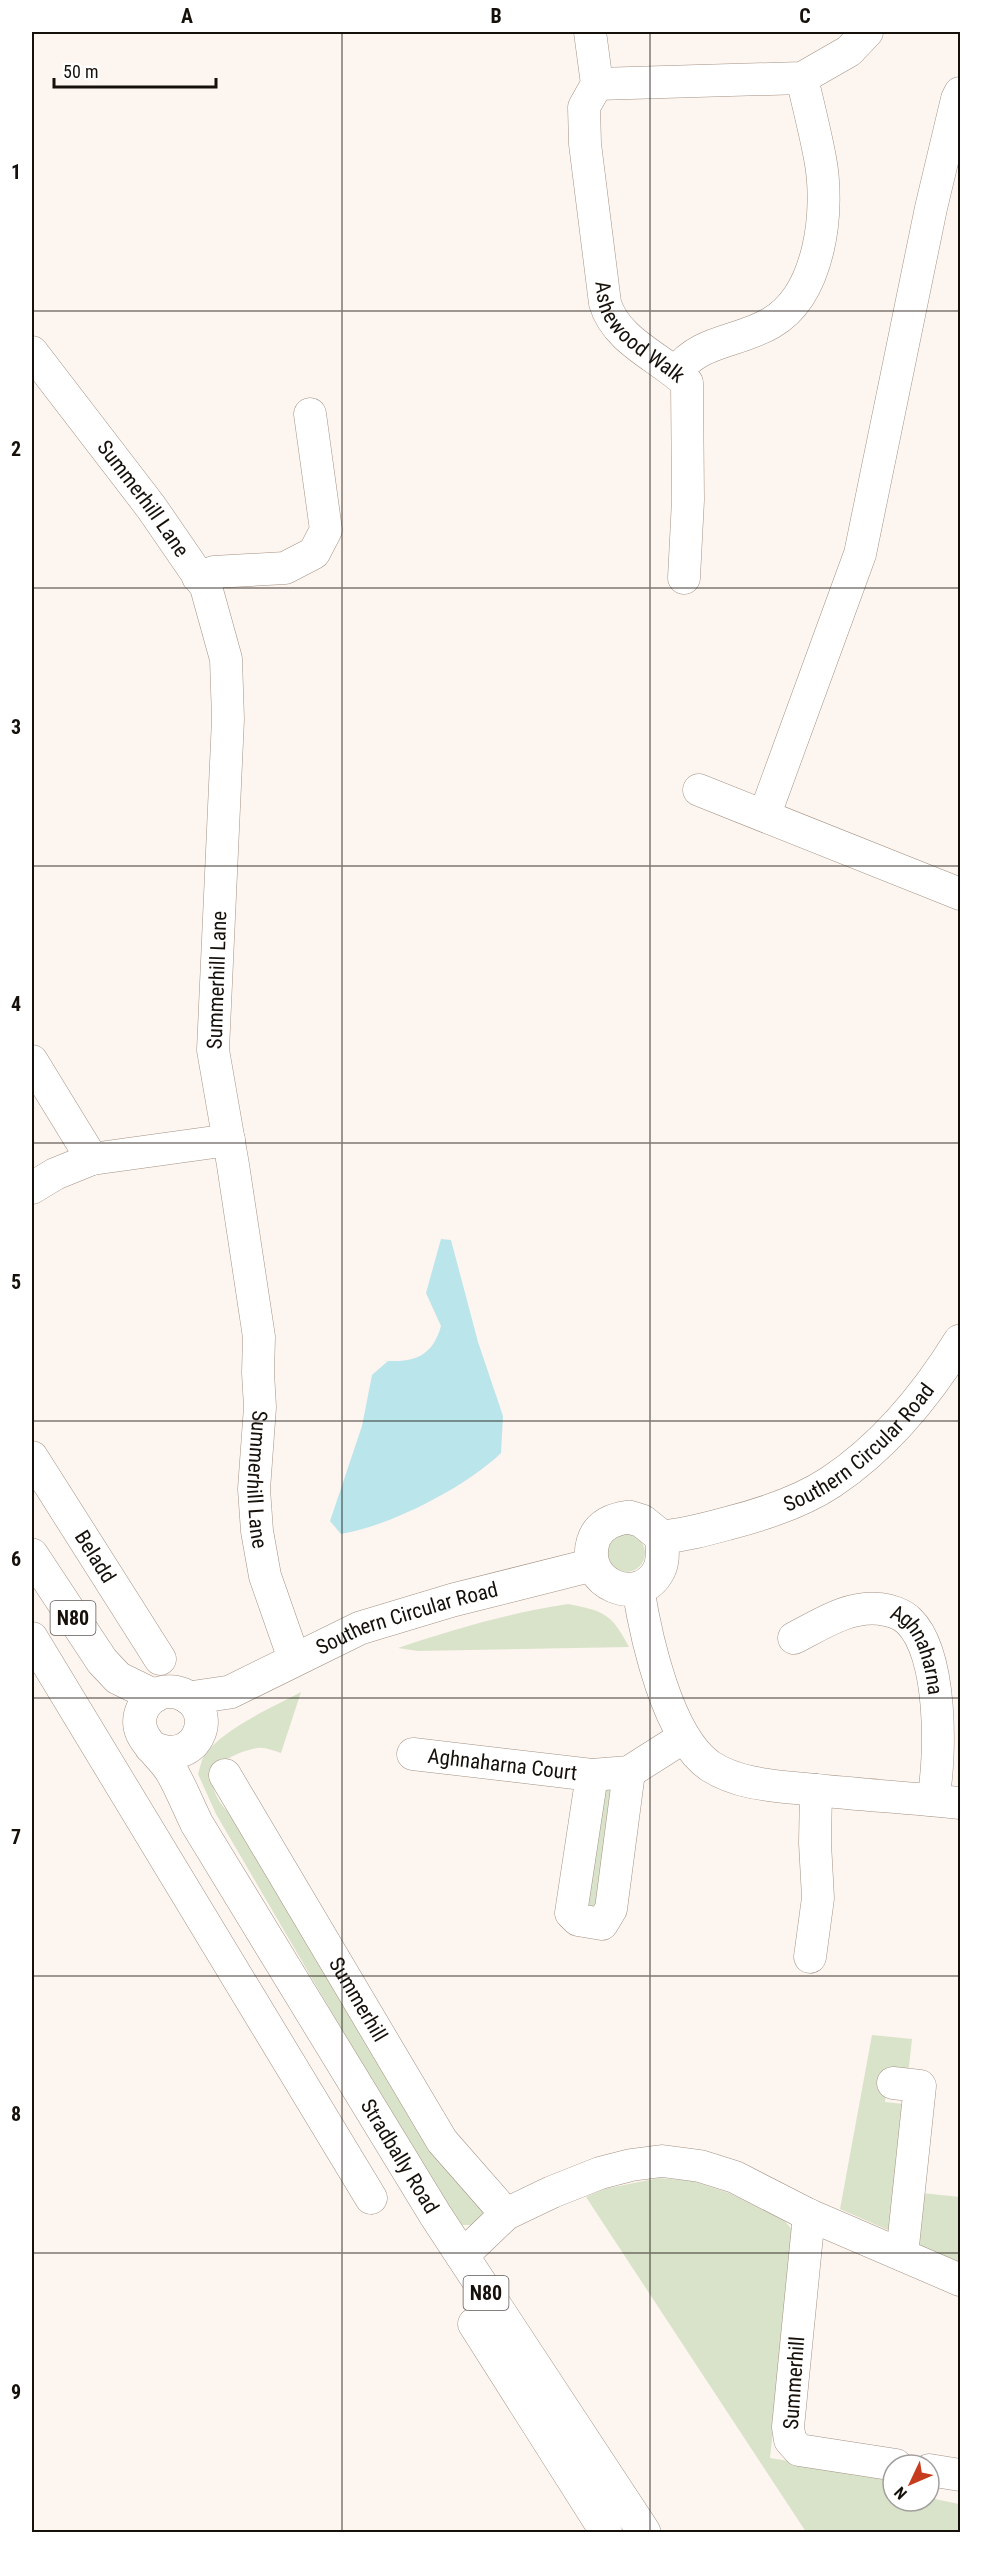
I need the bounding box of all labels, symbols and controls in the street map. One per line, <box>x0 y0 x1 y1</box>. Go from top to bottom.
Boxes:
text: A <box>181 4 193 28</box>
text: B <box>490 4 502 28</box>
text: C <box>799 4 811 28</box>
scale bar <box>54 51 216 89</box>
text: 50 m <box>63 61 98 82</box>
text: 1 <box>11 160 21 184</box>
street label: Ashewood Walk <box>590 280 690 388</box>
street label: Summerhill Lane <box>92 436 194 562</box>
text: 2 <box>11 437 21 461</box>
text: 3 <box>11 715 21 739</box>
street label: Summerhill Lane <box>203 910 231 1050</box>
text: 4 <box>11 992 21 1016</box>
text: 5 <box>11 1270 21 1294</box>
street label: Southern Circular Road <box>780 1379 939 1517</box>
street label: Summerhill Lane <box>242 1410 272 1551</box>
street label: Beladd <box>70 1526 121 1587</box>
text: 6 <box>11 1547 21 1571</box>
street label: Southern Circular Road <box>312 1577 500 1660</box>
street label: Aghnaharna <box>887 1600 948 1696</box>
road number: N80 <box>50 1601 96 1635</box>
street label: Aghnaharna Court <box>426 1744 578 1785</box>
text: 7 <box>11 1825 21 1849</box>
street label: Summerhill <box>324 1953 392 2046</box>
street label: Stradbally Road <box>356 2095 444 2218</box>
text: 8 <box>11 2102 21 2126</box>
road number: N80 <box>464 2276 508 2310</box>
street label: Summerhill <box>779 2336 809 2430</box>
text: 9 <box>11 2380 21 2404</box>
north arrow <box>881 2453 941 2513</box>
text: N <box>890 2483 911 2503</box>

